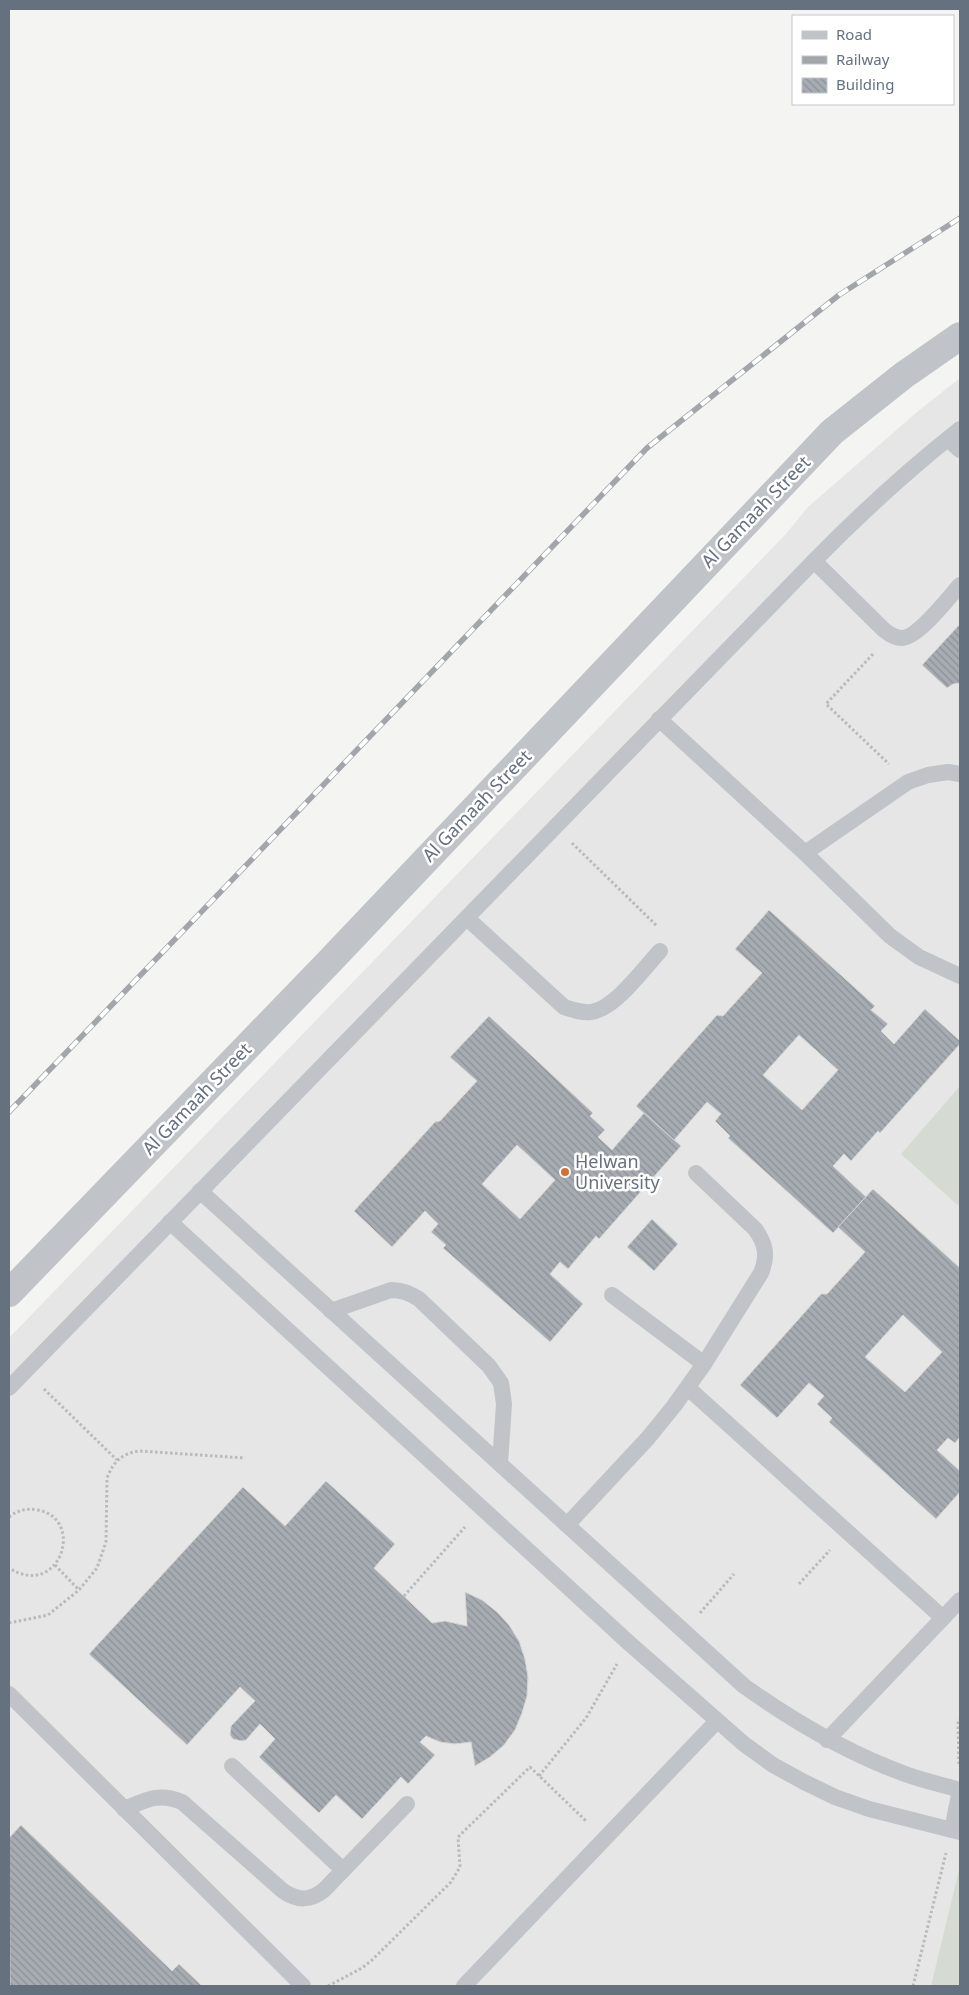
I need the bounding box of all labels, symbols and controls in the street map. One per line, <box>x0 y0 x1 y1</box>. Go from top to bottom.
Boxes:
legend <box>792 15 954 105</box>
text: Road <box>836 24 872 44</box>
text: Railway <box>836 49 890 69</box>
text: Building <box>836 74 894 94</box>
street label: Al Gamaah Street <box>696 450 815 573</box>
street label: Al Gamaah Street <box>417 744 536 867</box>
street label: Al Gamaah Street <box>137 1037 256 1160</box>
place label: Helwan University <box>575 1149 660 1194</box>
marker: Helwan University <box>559 1166 571 1178</box>

